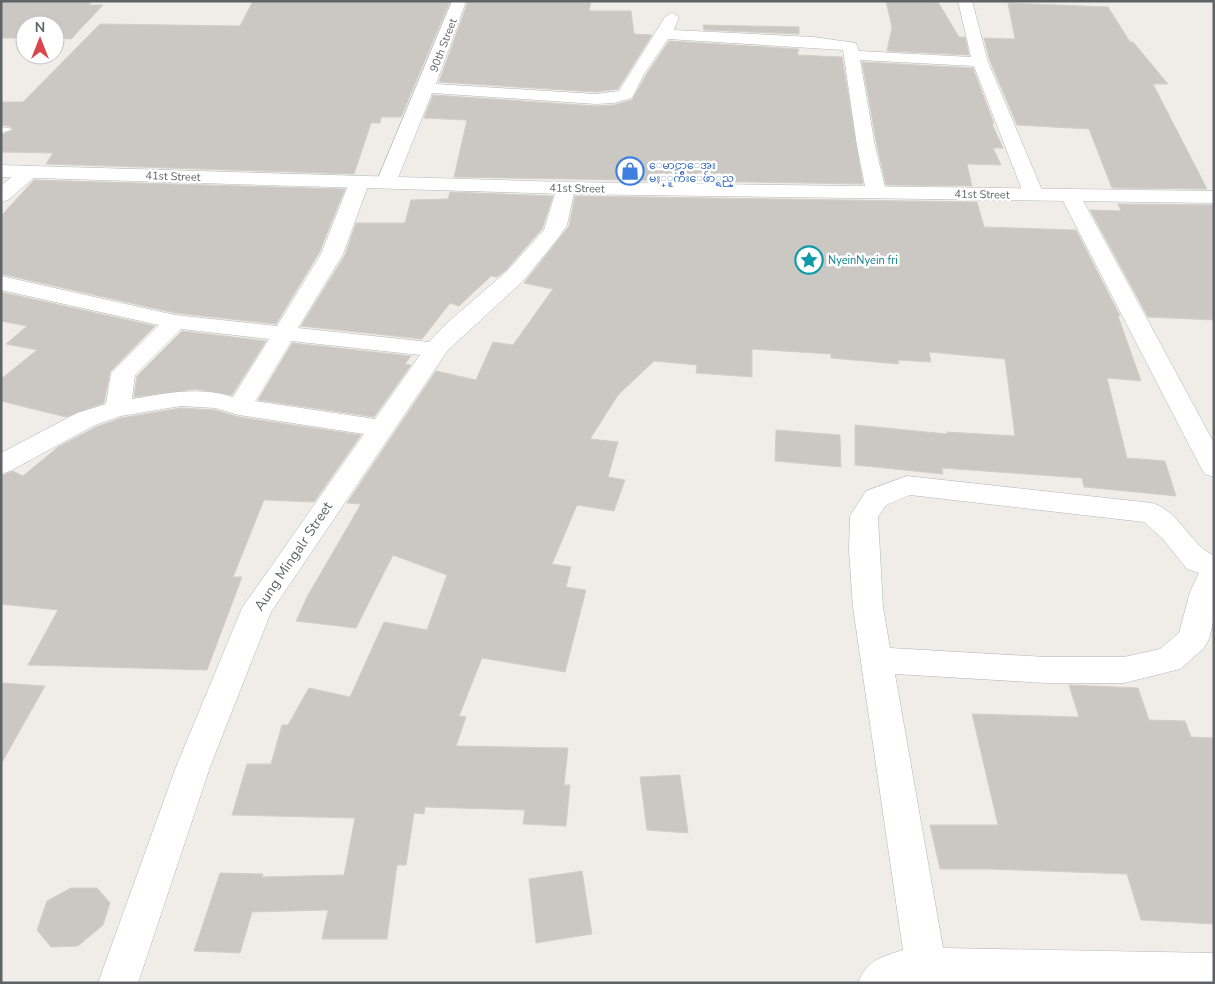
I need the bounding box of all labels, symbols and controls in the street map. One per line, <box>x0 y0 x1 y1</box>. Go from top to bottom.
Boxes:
north arrow <box>15 15 65 65</box>
street label: 90th Street <box>426 16 461 74</box>
text: N <box>35 18 45 37</box>
shop icon: ေမာင္သာေအး မႏ္ူက်ီးေဖ်ာ္ရည္ <box>615 156 645 186</box>
place label: ေမာင္သာေအး မႏ္ူက်ီးေဖ်ာ္ရည္ <box>649 158 734 187</box>
street label: 41st Street <box>145 168 201 185</box>
street label: 41st Street <box>549 181 605 196</box>
street label: 41st Street <box>954 187 1010 202</box>
place icon: NyeinNyein fri <box>794 245 824 275</box>
place label: NyeinNyein fri <box>828 253 898 268</box>
street label: Aung Mingalr Street <box>250 498 337 614</box>

